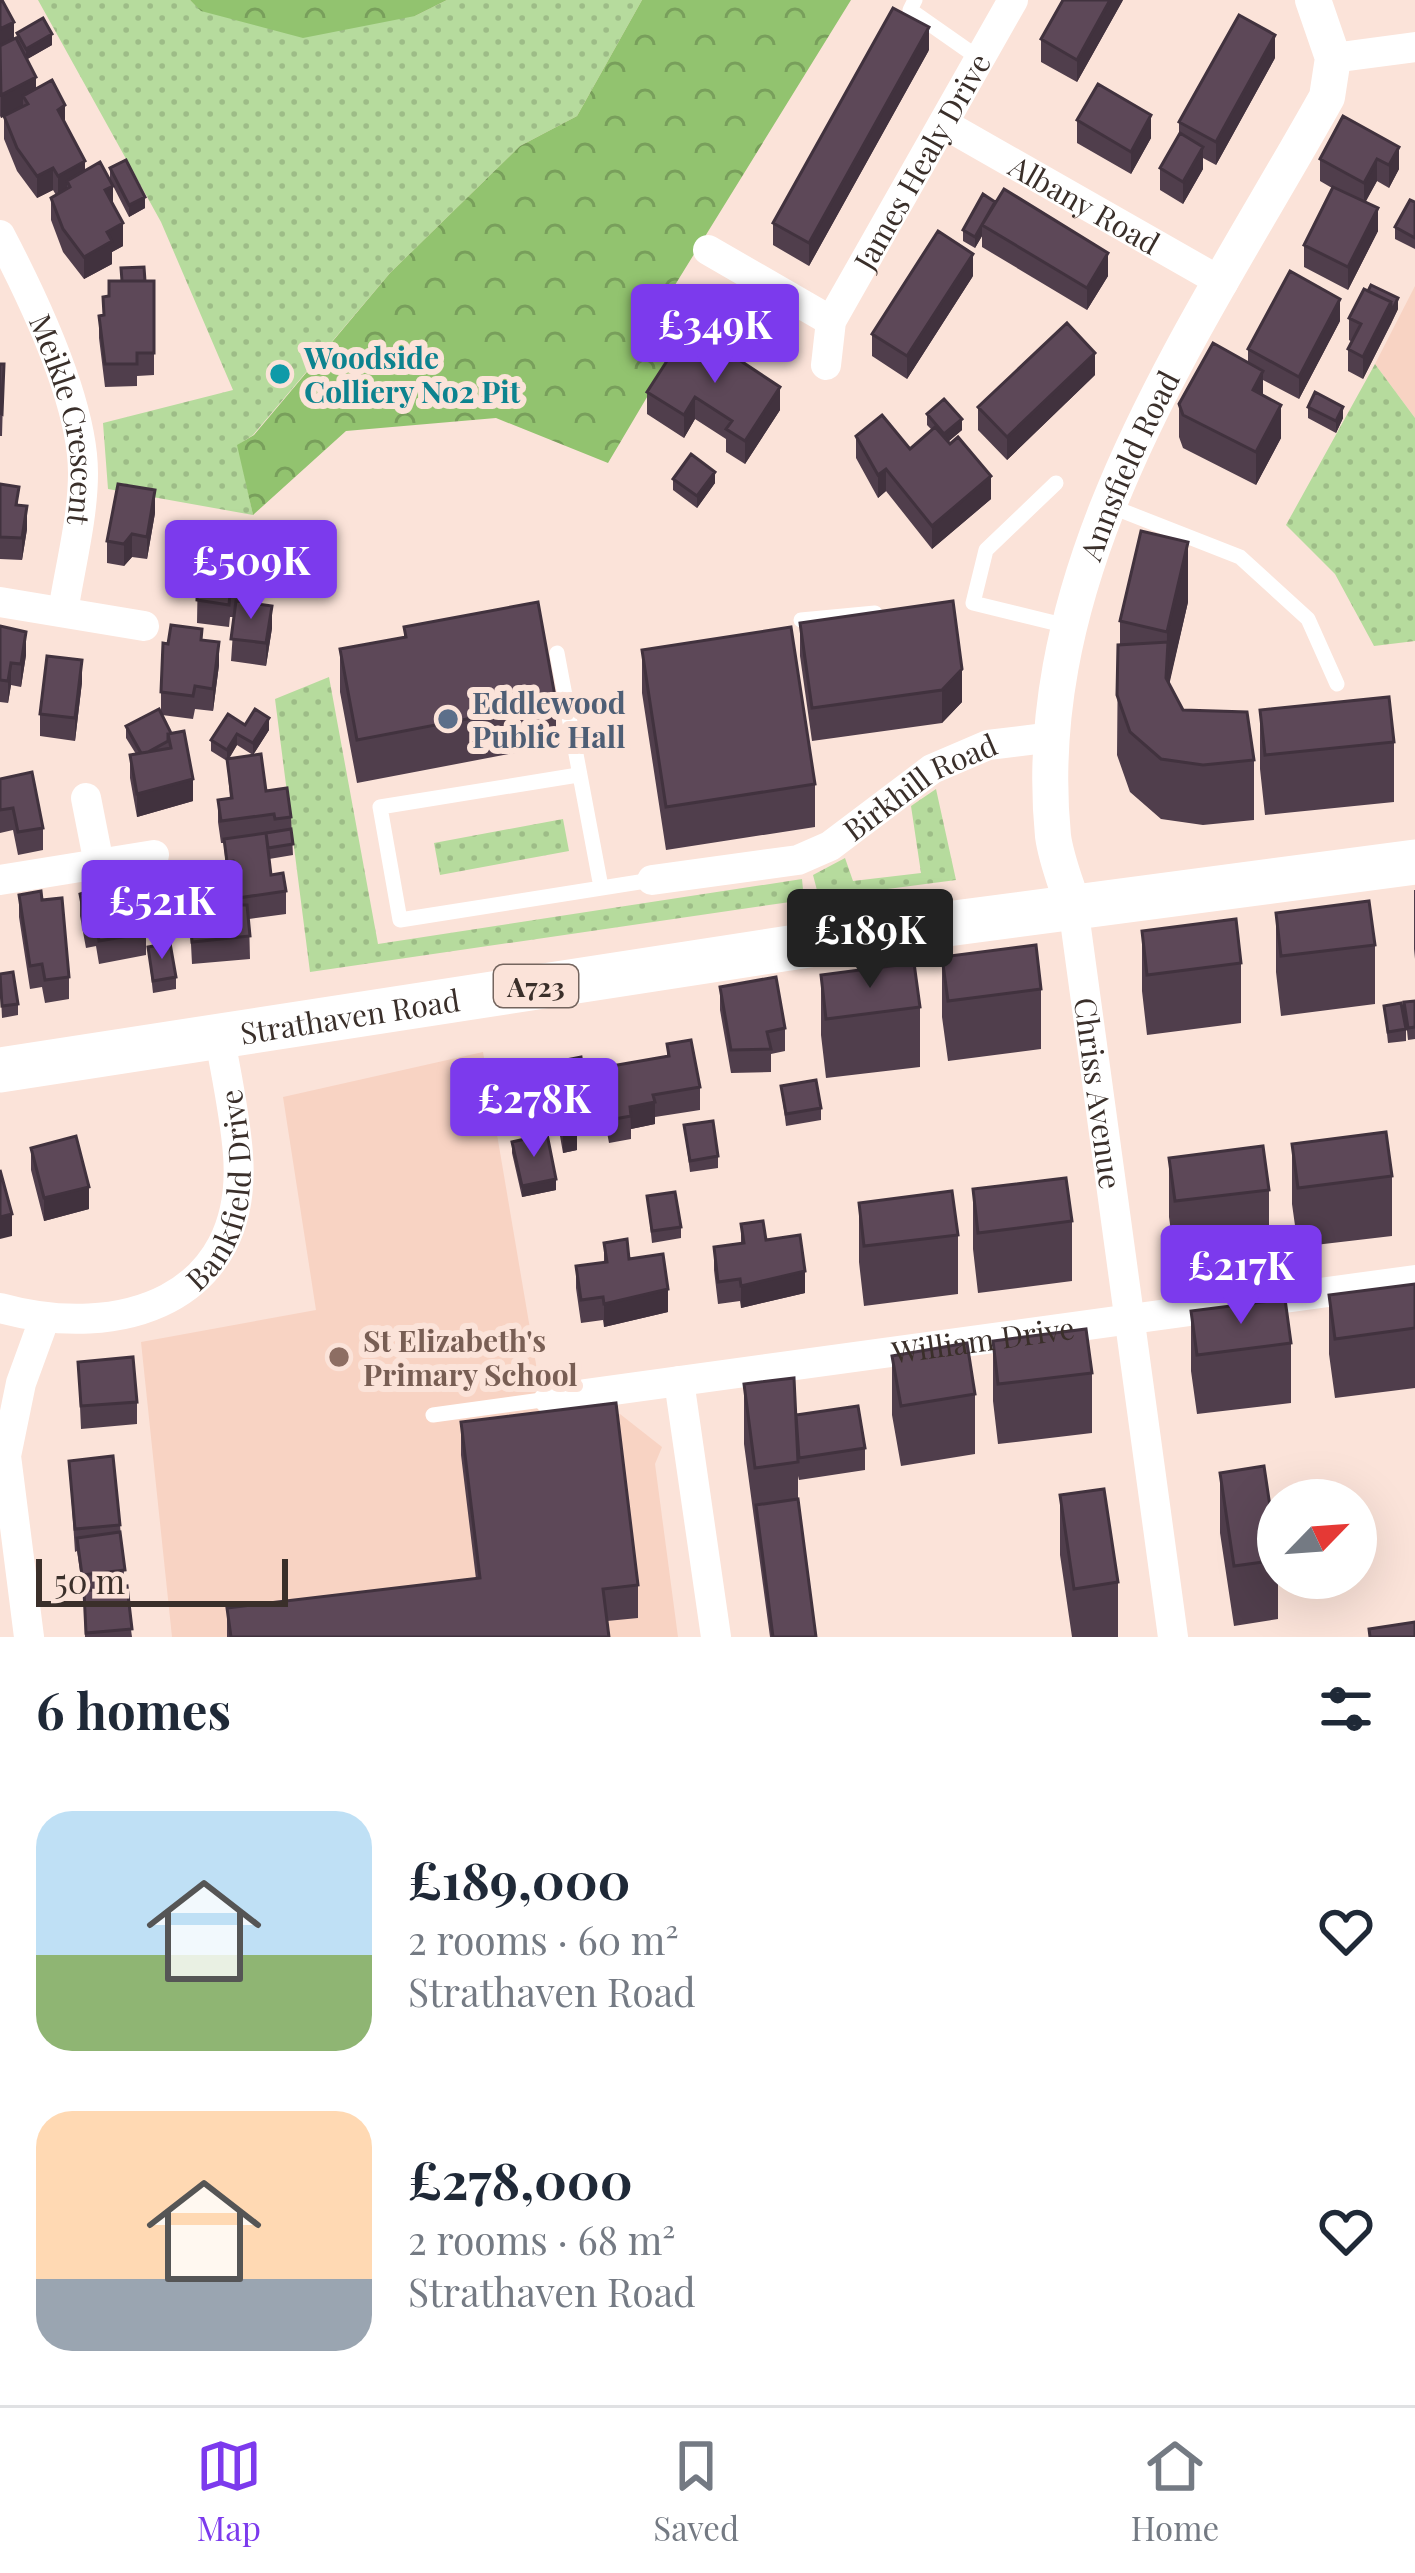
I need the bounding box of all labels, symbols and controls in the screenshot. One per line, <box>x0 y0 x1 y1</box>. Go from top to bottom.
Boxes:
street label: James Healy Drive <box>844 46 999 278</box>
street label: Albany Road <box>1001 145 1167 263</box>
pin: £349K <box>631 284 799 386</box>
text: £349K <box>658 297 772 349</box>
street label: Meikle Crescent <box>21 308 103 528</box>
place label: Woodside Colliery No2 Pit <box>303 337 521 411</box>
marker: Woodside Colliery No2 Pit <box>267 361 293 387</box>
street label: Annsfield Road <box>1069 364 1188 567</box>
pin: £509K <box>167 520 335 622</box>
text: £509K <box>192 533 310 585</box>
place label: Eddlewood Public Hall <box>472 682 626 756</box>
marker: Eddlewood Public Hall <box>435 706 461 732</box>
street label: Birkhill Road <box>835 724 1003 849</box>
pin: £521K <box>78 860 246 962</box>
text: £521K <box>109 873 215 925</box>
pin: £189K <box>786 889 954 991</box>
text: £189K <box>814 902 926 954</box>
road number: A723 <box>494 965 578 1007</box>
street label: Strathaven Road <box>237 979 462 1053</box>
street label: Chriss Avenue <box>1066 995 1131 1191</box>
pin: £278K <box>450 1058 618 1160</box>
text: £278K <box>477 1071 591 1123</box>
street label: Bankfield Drive <box>177 1087 259 1299</box>
pin: £217K <box>1157 1225 1325 1327</box>
text: £217K <box>1188 1238 1294 1290</box>
street label: William Drive <box>888 1307 1077 1372</box>
place label: St Elizabeth's Primary School <box>363 1320 578 1394</box>
marker: St Elizabeth's Primary School <box>326 1344 352 1370</box>
north arrow <box>1257 1479 1377 1599</box>
map controls <box>1257 1479 1377 1599</box>
scale bar <box>36 1553 288 1606</box>
text: 50 m <box>54 1558 125 1602</box>
text: 6 homes <box>36 1675 231 1743</box>
icon: filters <box>1313 1676 1379 1742</box>
text: £189,000 <box>408 1845 631 1913</box>
icon: home <box>132 1859 276 2003</box>
icon: heart <box>1313 1898 1379 1964</box>
text: 2 rooms · 60 m² <box>408 1913 679 1965</box>
text: Strathaven Road <box>408 1965 696 2017</box>
text: £278,000 <box>408 2145 633 2213</box>
icon: home <box>132 2159 276 2303</box>
icon: heart <box>1313 2198 1379 2264</box>
text: 2 rooms · 68 m² <box>408 2213 675 2265</box>
text: Strathaven Road <box>408 2265 696 2317</box>
tab: Map <box>196 2433 262 2549</box>
tab: Saved <box>653 2433 739 2549</box>
tab: Home <box>1131 2433 1219 2549</box>

